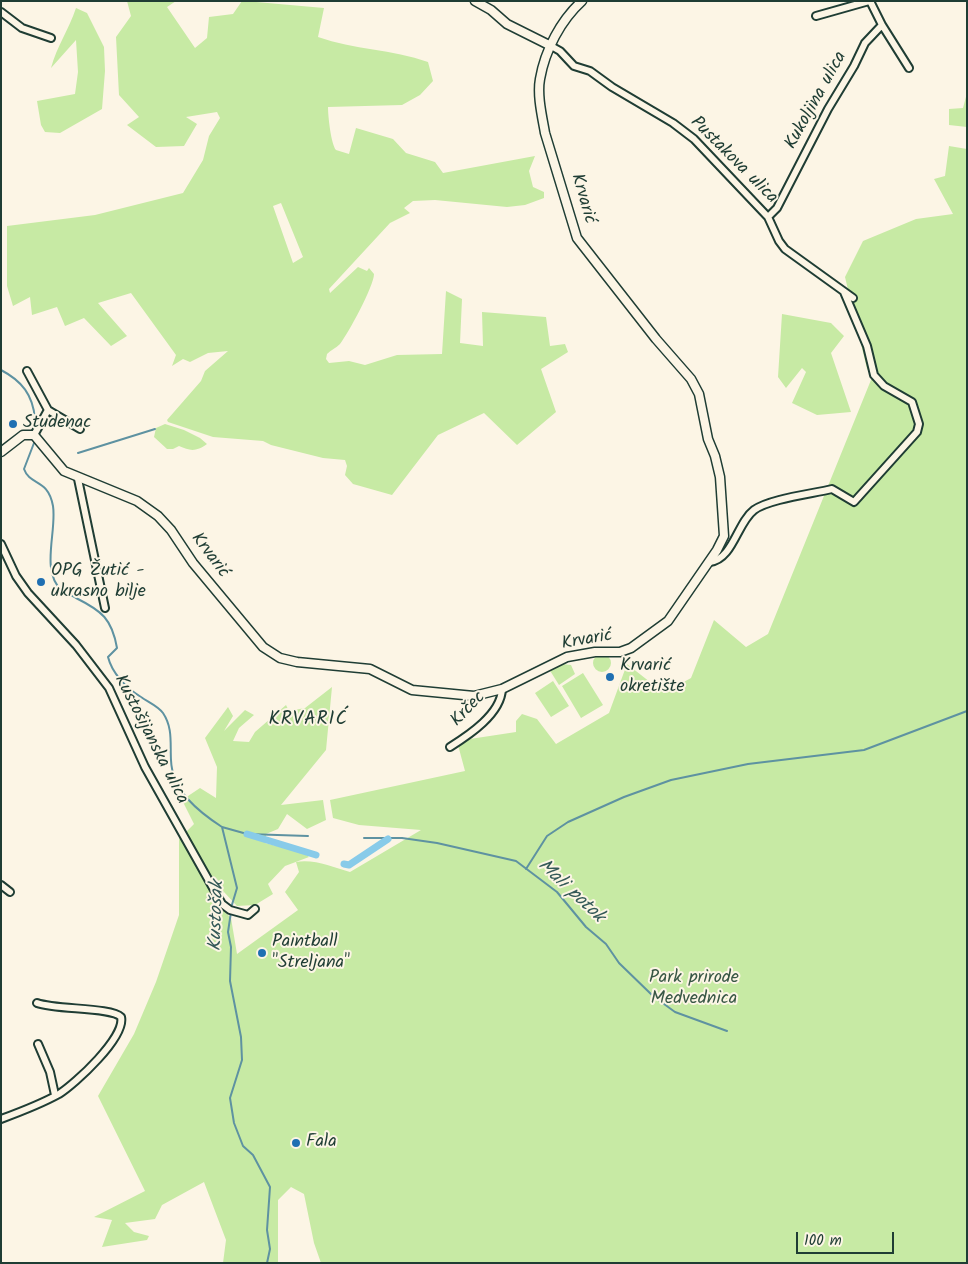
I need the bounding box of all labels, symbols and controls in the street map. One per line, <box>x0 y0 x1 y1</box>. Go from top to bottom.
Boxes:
street label: Kukoljina ulica <box>781 48 853 154</box>
street label: Pustakova ulica <box>685 113 781 209</box>
street label: Krvarić <box>565 172 599 226</box>
place label: Studenac <box>23 413 91 435</box>
marker: Studenac <box>7 418 19 430</box>
street label: Krvarić <box>185 529 233 583</box>
place label: OPG Žutić - ukrasno bilje <box>51 561 146 604</box>
marker: OPG Žutić - ukrasno bilje <box>35 576 47 588</box>
street label: Krvarić <box>560 626 614 656</box>
place label: Krvarić okretište <box>620 656 685 699</box>
marker: Krvarić okretište <box>604 671 616 683</box>
street label: Kustošijanska ulica <box>108 672 192 808</box>
street label: Krčec <box>447 688 491 732</box>
district label: KRVARIĆ <box>268 710 350 732</box>
water label: Mali potok <box>532 855 608 929</box>
water label: Kustošak <box>205 880 231 952</box>
place label: Paintball "Streljana" <box>272 932 350 974</box>
marker: Paintball "Streljana" <box>256 947 268 959</box>
park label: Park prirode Medvednica <box>649 968 739 1011</box>
place label: Fala <box>306 1132 337 1154</box>
marker: Fala <box>290 1137 302 1149</box>
scale bar <box>798 1222 896 1254</box>
text: 100 m <box>804 1229 842 1253</box>

